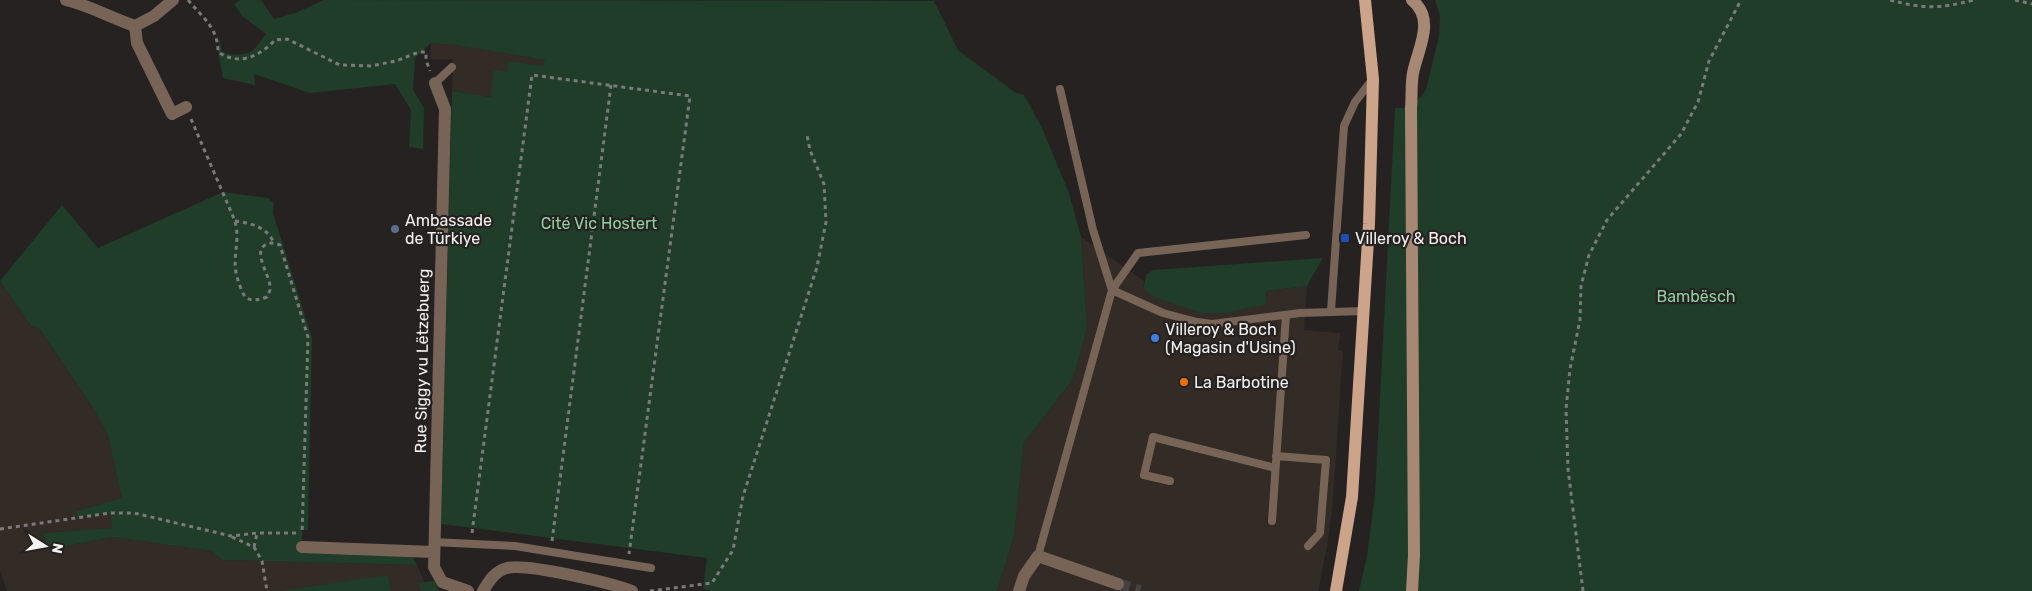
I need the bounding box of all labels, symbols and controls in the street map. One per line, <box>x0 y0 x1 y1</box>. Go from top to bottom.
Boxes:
place label: Ambassade de Türkiye <box>405 211 492 248</box>
park label: Cité Vic Hostert <box>541 214 657 233</box>
marker: Ambassade de Türkiye <box>389 223 401 235</box>
place label: Villeroy & Boch <box>1355 229 1467 248</box>
marker: Villeroy & Boch <box>1339 232 1351 244</box>
street label: Rue Siggy vu Lëtzebuerg <box>411 268 433 454</box>
park label: Bambësch <box>1657 287 1735 306</box>
place label: Villeroy & Boch (Magasin d'Usine) <box>1165 320 1296 357</box>
marker: Villeroy & Boch (Magasin d'Usine) <box>1149 332 1161 344</box>
place label: La Barbotine <box>1194 373 1289 392</box>
marker: La Barbotine <box>1178 376 1190 388</box>
north arrow <box>20 521 70 571</box>
text: N <box>48 542 67 555</box>

